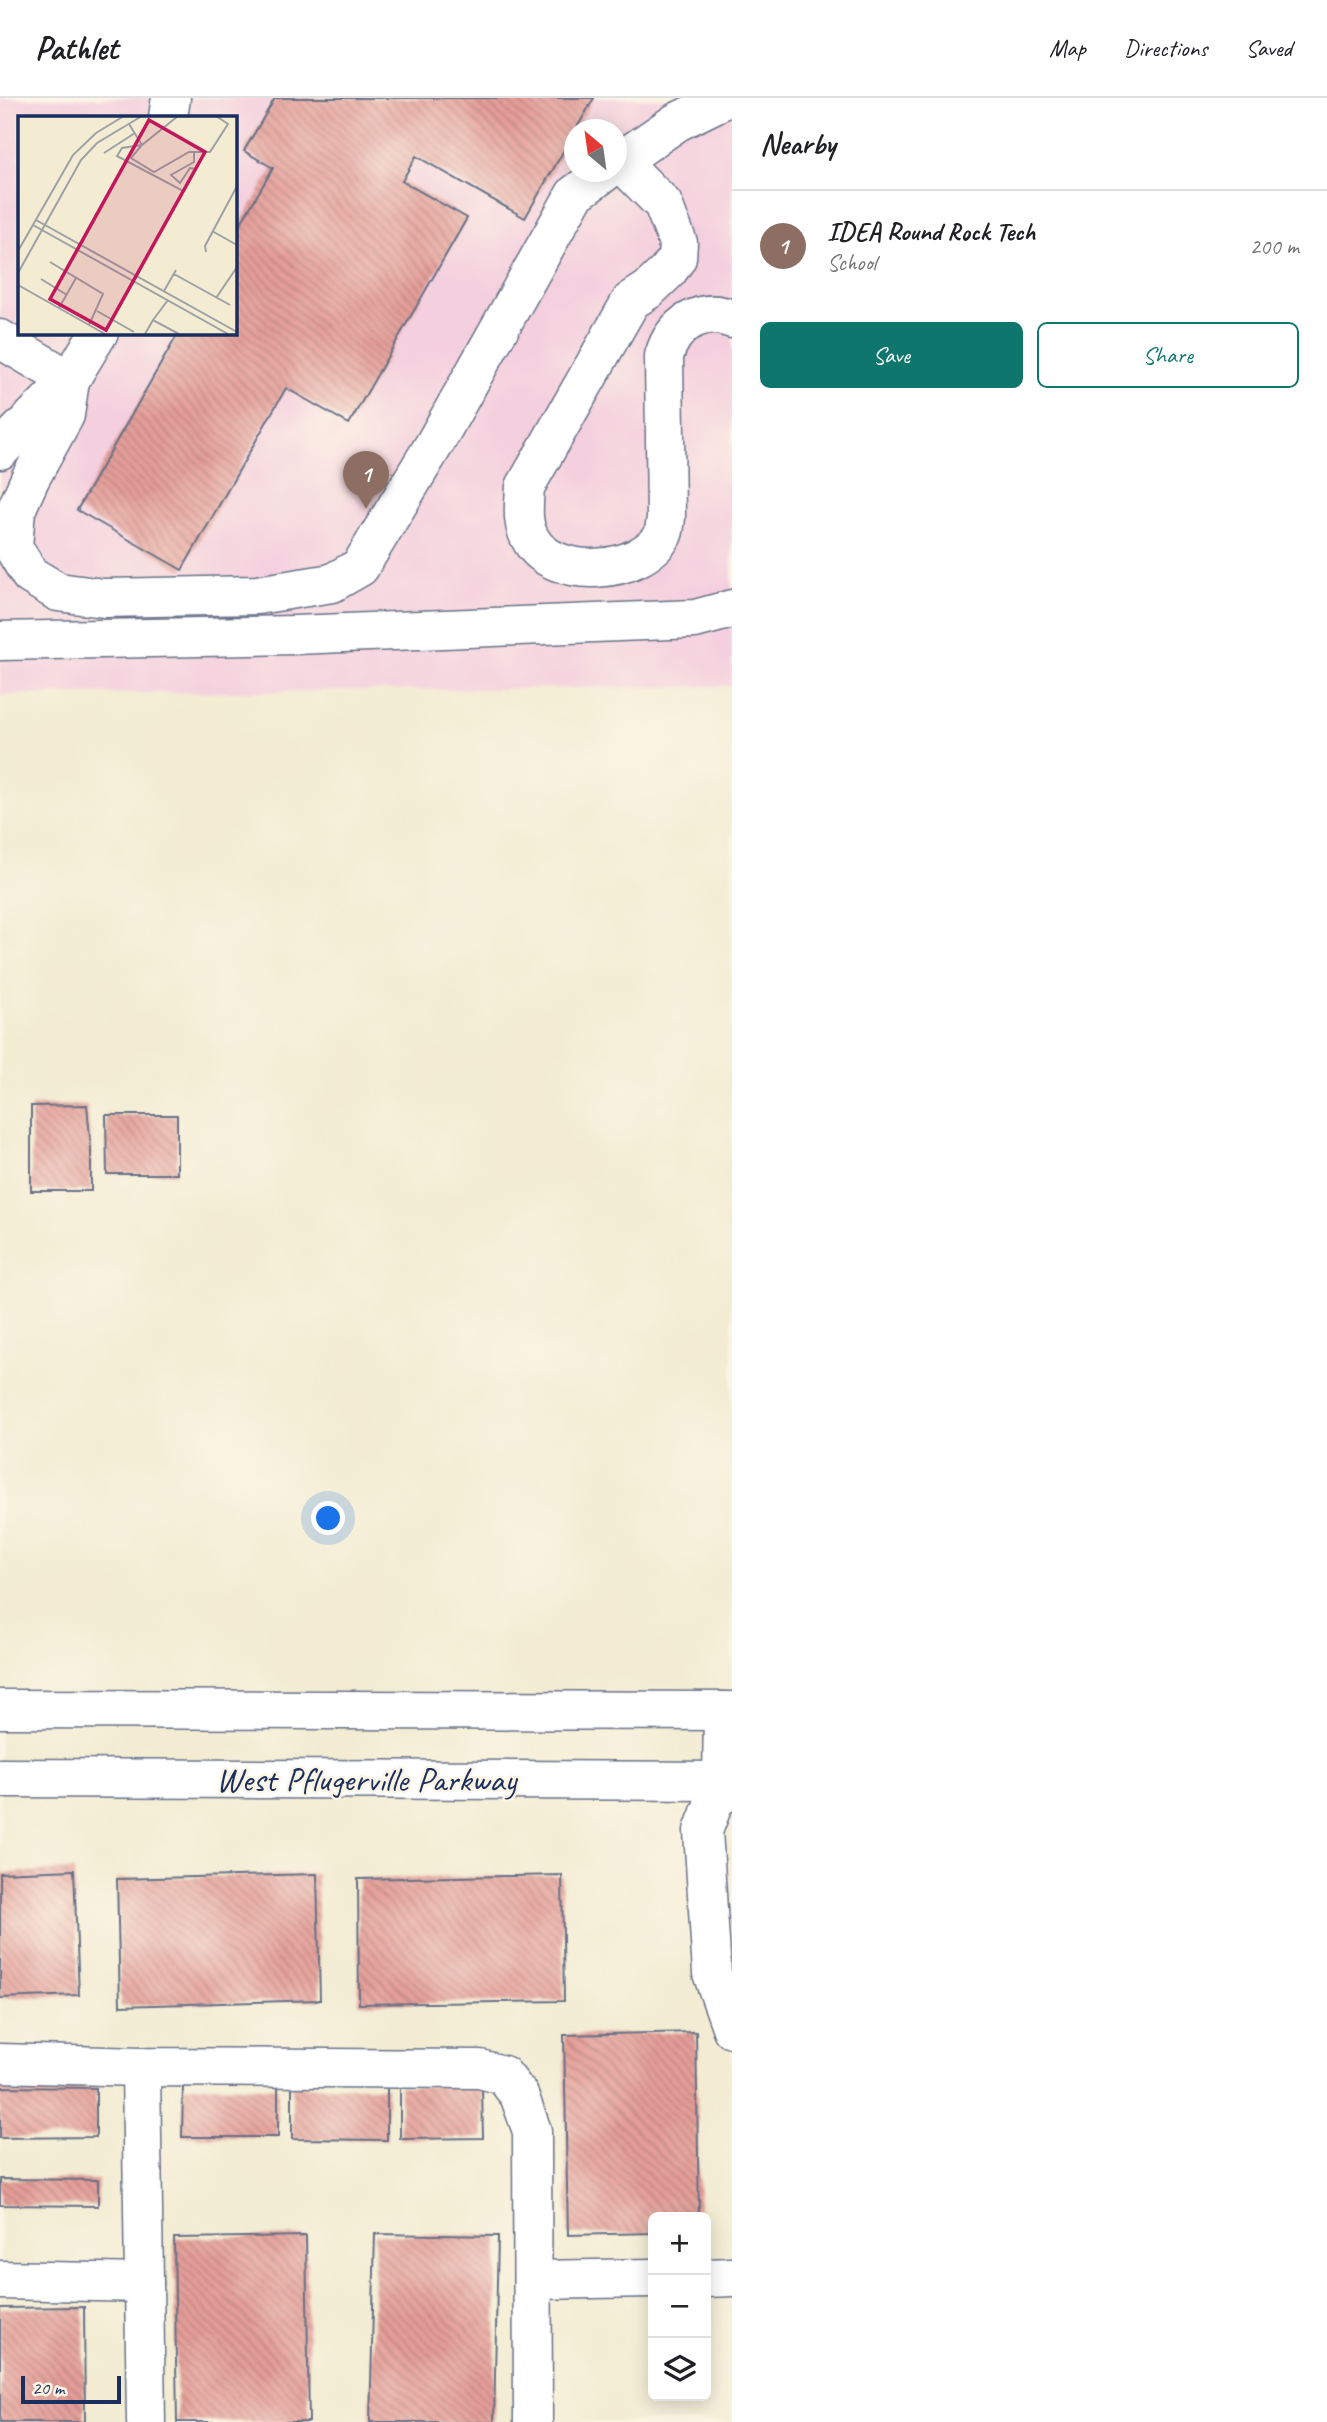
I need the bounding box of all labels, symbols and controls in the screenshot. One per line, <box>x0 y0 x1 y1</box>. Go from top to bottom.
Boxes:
text: Pathlet <box>35 27 118 69</box>
text: Map <box>1049 33 1086 63</box>
text: Directions <box>1124 33 1207 63</box>
text: Saved <box>1245 33 1292 63</box>
inset map <box>18 116 236 334</box>
north arrow <box>564 119 627 182</box>
text: Nearby <box>760 125 836 163</box>
text: IDEA Round Rock Tech <box>827 215 1035 248</box>
text: 1 <box>778 232 788 261</box>
text: 200 m <box>1250 232 1299 261</box>
text: School <box>827 248 876 277</box>
button: Save <box>760 322 1023 388</box>
button: Share <box>1037 322 1299 388</box>
pin: 1 <box>343 451 389 509</box>
your location <box>311 1501 345 1535</box>
street label: West Pflugerville Parkway <box>216 1757 518 1802</box>
map controls <box>648 2212 711 2401</box>
button: + <box>648 2212 711 2275</box>
button: − <box>648 2275 711 2338</box>
button: layers <box>648 2338 711 2401</box>
scale bar <box>21 2373 121 2405</box>
text: 20 m <box>32 2376 64 2400</box>

